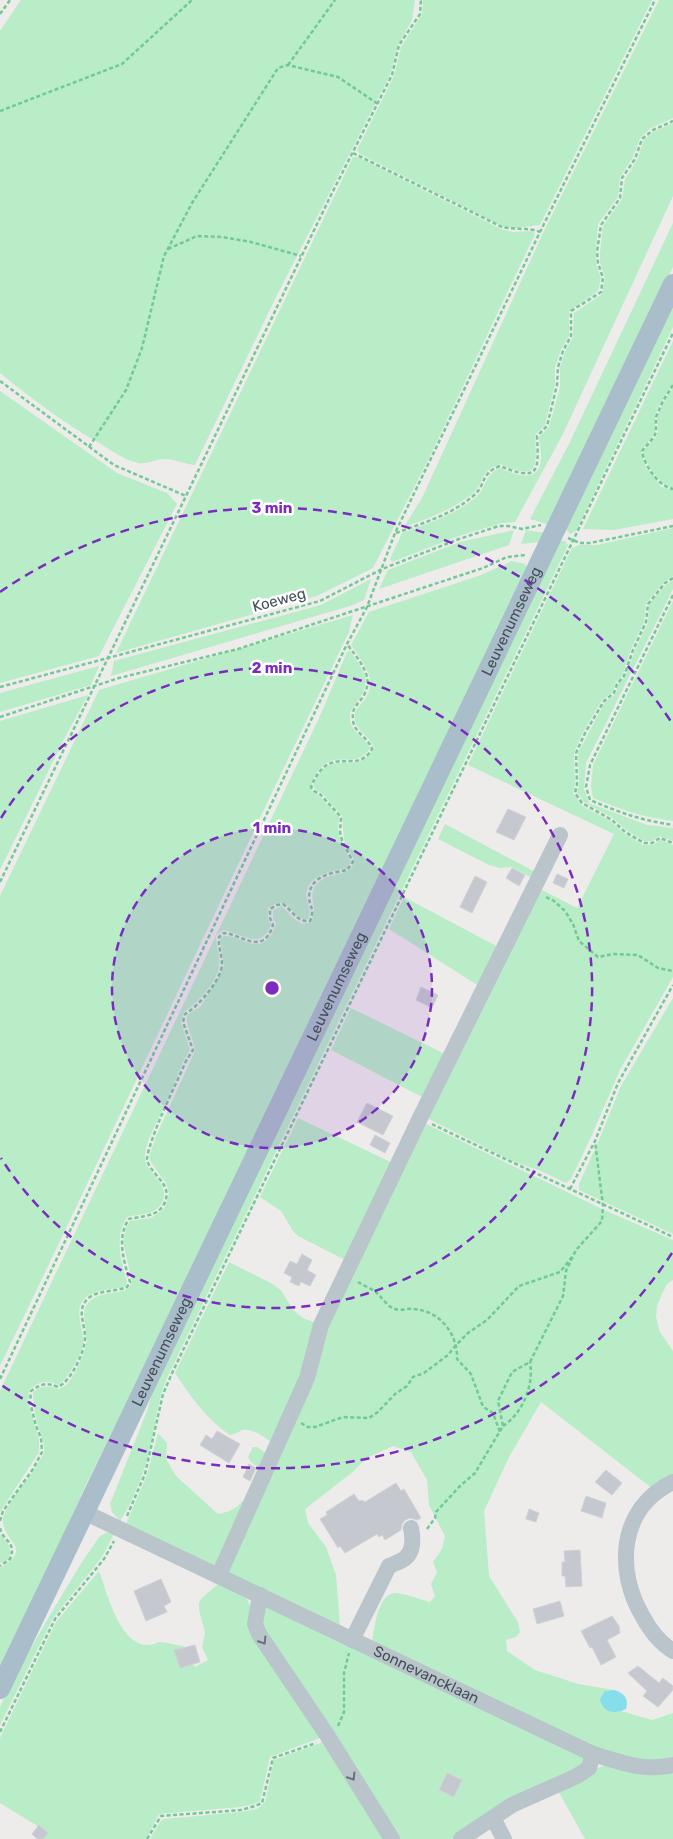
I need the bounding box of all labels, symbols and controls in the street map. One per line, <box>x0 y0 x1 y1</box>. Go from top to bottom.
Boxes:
text: 3 min <box>252 499 292 517</box>
street label: Leuvenumseweg <box>478 564 545 679</box>
street label: Koeweg <box>250 584 308 616</box>
text: 2 min <box>252 659 292 677</box>
text: 1 min <box>253 819 291 837</box>
street label: Leuvenumseweg <box>303 929 370 1044</box>
centre of rings <box>263 979 281 997</box>
street label: Leuvenumseweg <box>128 1294 195 1409</box>
one-way arrow <box>257 1636 267 1645</box>
street label: Sonnevancklaan <box>370 1642 482 1708</box>
one-way arrow <box>346 1771 356 1780</box>

